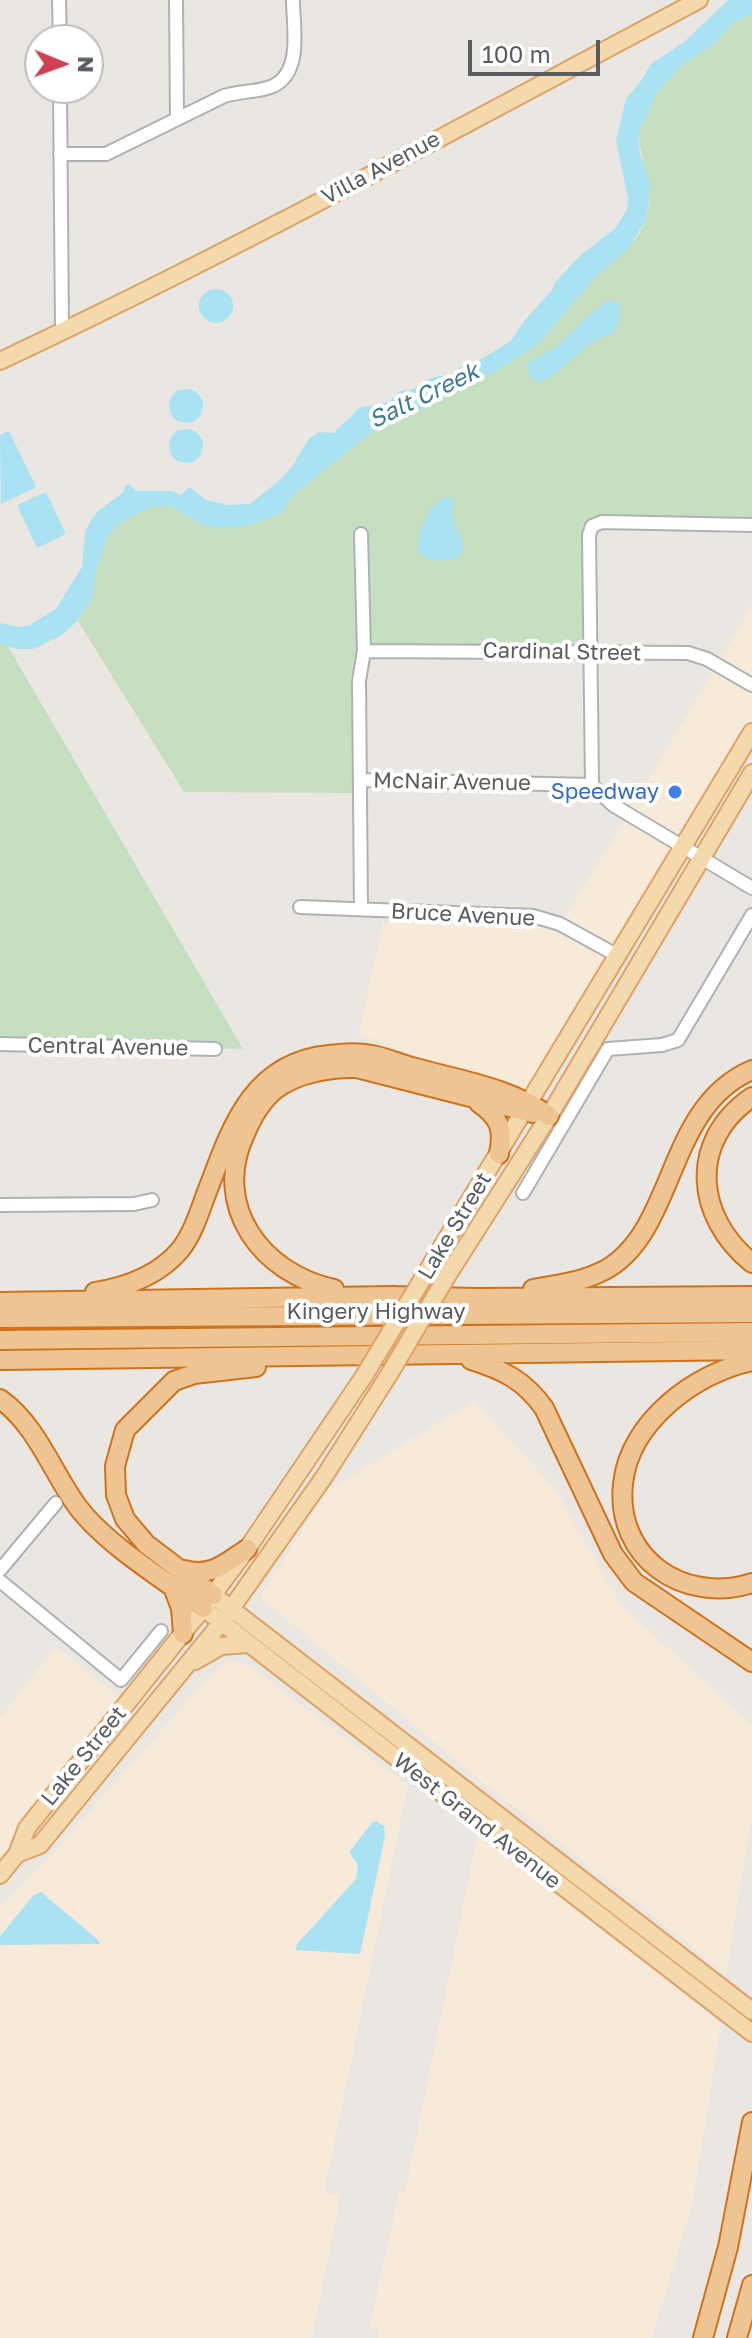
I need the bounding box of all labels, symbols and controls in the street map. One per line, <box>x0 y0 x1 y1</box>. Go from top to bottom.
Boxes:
north arrow <box>24 24 104 104</box>
scale bar <box>472 24 604 74</box>
text: 100 m <box>482 39 551 68</box>
text: N <box>73 56 100 73</box>
street label: Villa Avenue <box>317 126 445 210</box>
water label: Salt Creek <box>364 357 484 435</box>
street label: Cardinal Street <box>482 637 642 667</box>
street label: McNair Avenue <box>373 767 531 797</box>
place label: Speedway <box>551 779 659 805</box>
marker: Speedway <box>666 783 684 801</box>
street label: Bruce Avenue <box>390 898 536 932</box>
street label: Central Avenue <box>27 1032 189 1062</box>
street label: Lake Street <box>413 1168 497 1284</box>
street label: Kingery Highway <box>286 1299 466 1325</box>
street label: Lake Street <box>36 1701 132 1811</box>
street label: West Grand Avenue <box>388 1747 566 1895</box>

